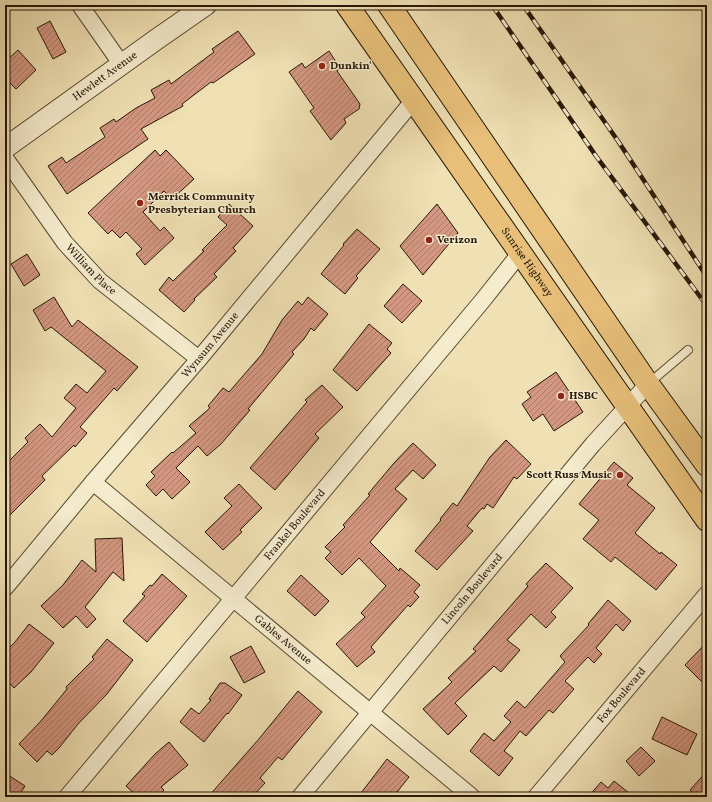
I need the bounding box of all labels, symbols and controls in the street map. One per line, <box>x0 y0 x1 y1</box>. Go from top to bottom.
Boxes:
street label: Hewlett Avenue <box>70 48 140 105</box>
place label: Dunkin' <box>330 59 372 74</box>
marker: Dunkin' <box>317 61 327 71</box>
place label: Merrick Community Presbyterian Church <box>148 190 256 218</box>
marker: Merrick Community Presbyterian Church <box>135 198 145 208</box>
street label: Sunrise Highway <box>497 224 557 300</box>
place label: Verizon <box>437 233 477 248</box>
marker: Verizon <box>424 235 434 245</box>
street label: William Place <box>62 241 119 298</box>
street label: Wynsum Avenue <box>178 309 242 381</box>
place label: HSBC <box>569 389 598 404</box>
marker: HSBC <box>556 391 566 401</box>
place label: Scott Russ Music <box>526 468 612 483</box>
marker: Scott Russ Music <box>615 470 625 480</box>
street label: Frankel Boulevard <box>261 486 329 564</box>
street label: Lincoln Boulevard <box>438 550 506 628</box>
street label: Gables Avenue <box>251 611 315 668</box>
street label: Fox Boulevard <box>594 664 650 726</box>

